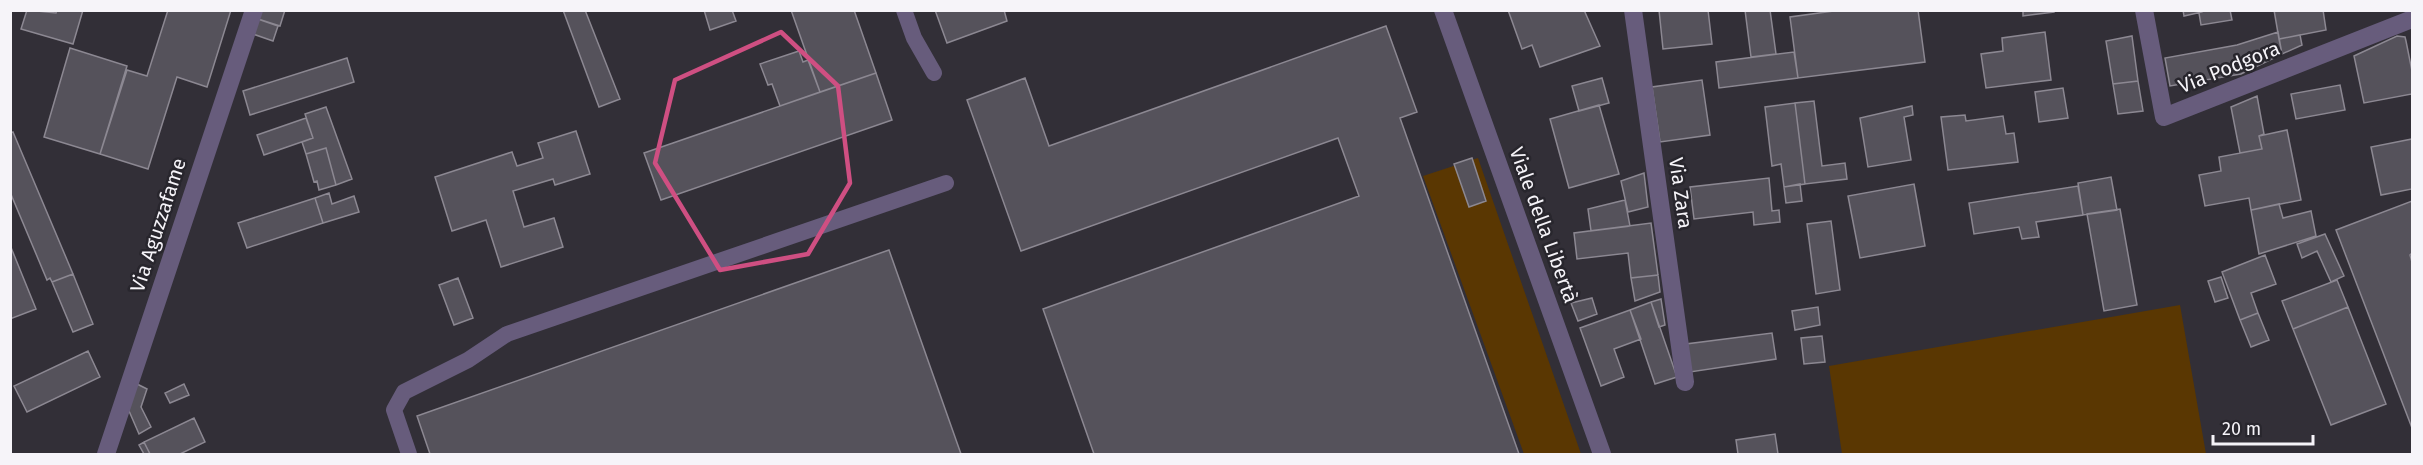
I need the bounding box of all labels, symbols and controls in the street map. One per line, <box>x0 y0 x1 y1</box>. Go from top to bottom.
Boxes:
street label: Via Podgora <box>2175 36 2283 98</box>
street label: Viale della Libertà <box>1505 144 1583 306</box>
street label: Via Aguzzafame <box>125 155 191 295</box>
street label: Via Zara <box>1664 156 1698 230</box>
scale bar <box>2213 408 2314 446</box>
text: 20 m <box>2222 418 2261 440</box>

